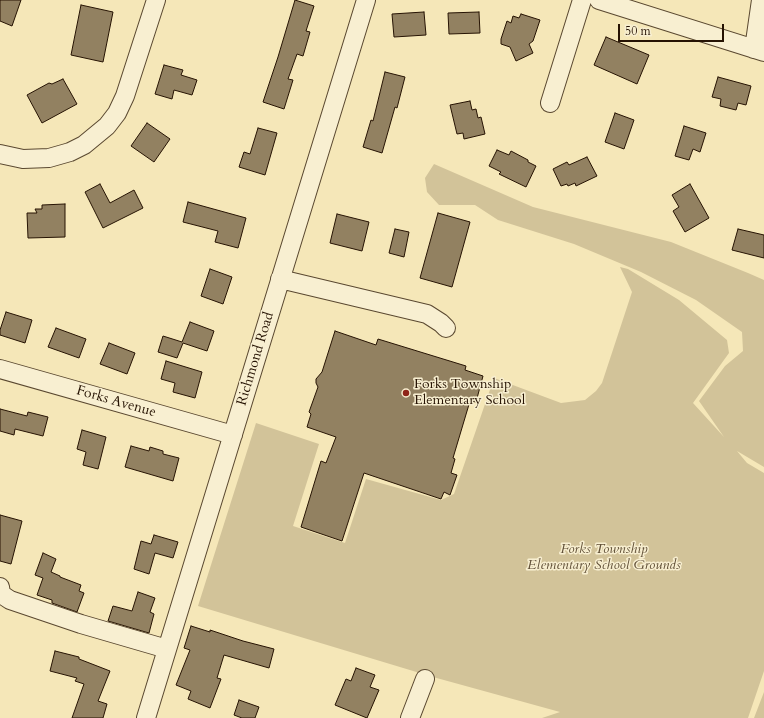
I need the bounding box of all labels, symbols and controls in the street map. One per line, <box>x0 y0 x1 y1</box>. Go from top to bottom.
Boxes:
scale bar <box>620 16 726 42</box>
text: 50 m <box>625 23 651 39</box>
street label: Richmond Road <box>234 310 278 408</box>
place label: Forks Township Elementary School <box>414 377 525 410</box>
street label: Forks Avenue <box>74 383 158 421</box>
marker: Forks Township Elementary School <box>401 388 411 398</box>
park label: Forks Township Elementary School Grounds <box>527 542 681 574</box>

